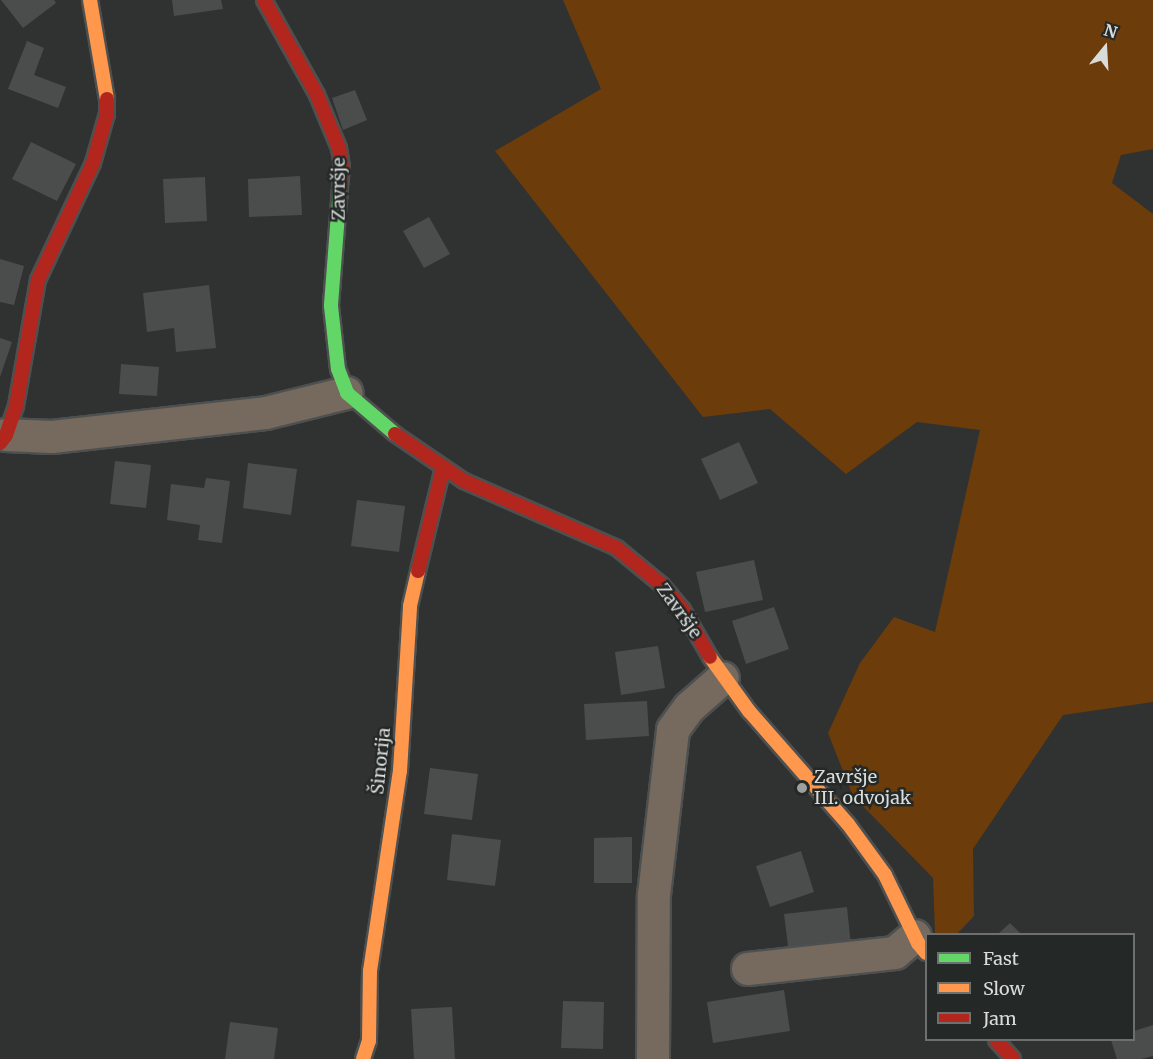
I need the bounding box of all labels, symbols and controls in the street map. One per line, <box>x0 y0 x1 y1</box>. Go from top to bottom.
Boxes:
north arrow <box>1075 18 1135 78</box>
text: N <box>1101 19 1120 42</box>
street label: Završje <box>328 157 350 221</box>
street label: Završje <box>652 579 706 643</box>
street label: Šinorija <box>367 726 395 796</box>
place label: Završje III. odvojak <box>814 767 911 810</box>
marker: Završje III. odvojak <box>795 781 809 795</box>
legend <box>925 933 1135 1041</box>
text: Fast <box>983 947 1019 970</box>
text: Slow <box>983 977 1025 1000</box>
text: Jam <box>983 1007 1017 1030</box>

